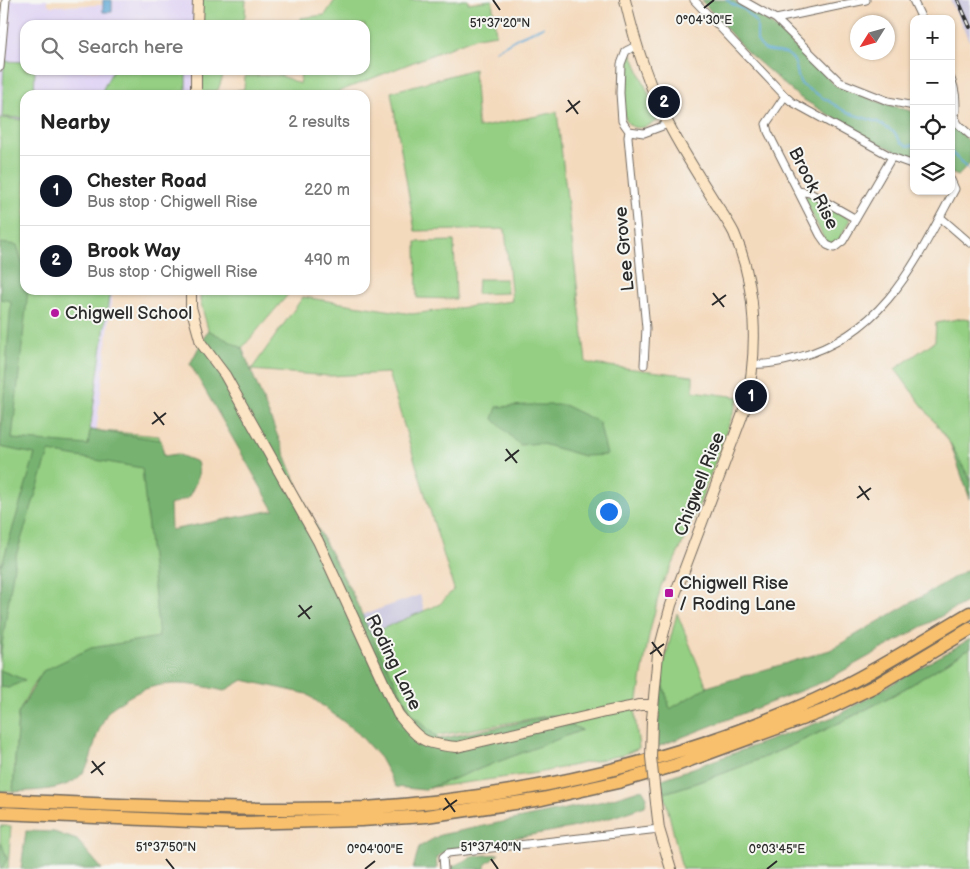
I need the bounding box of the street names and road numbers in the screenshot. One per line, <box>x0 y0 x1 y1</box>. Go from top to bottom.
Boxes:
street label: Brook Rise <box>784 144 843 233</box>
street label: Lee Grove <box>610 205 639 292</box>
street label: Chigwell Rise <box>670 429 729 539</box>
street label: Roding Lane <box>361 611 426 714</box>

